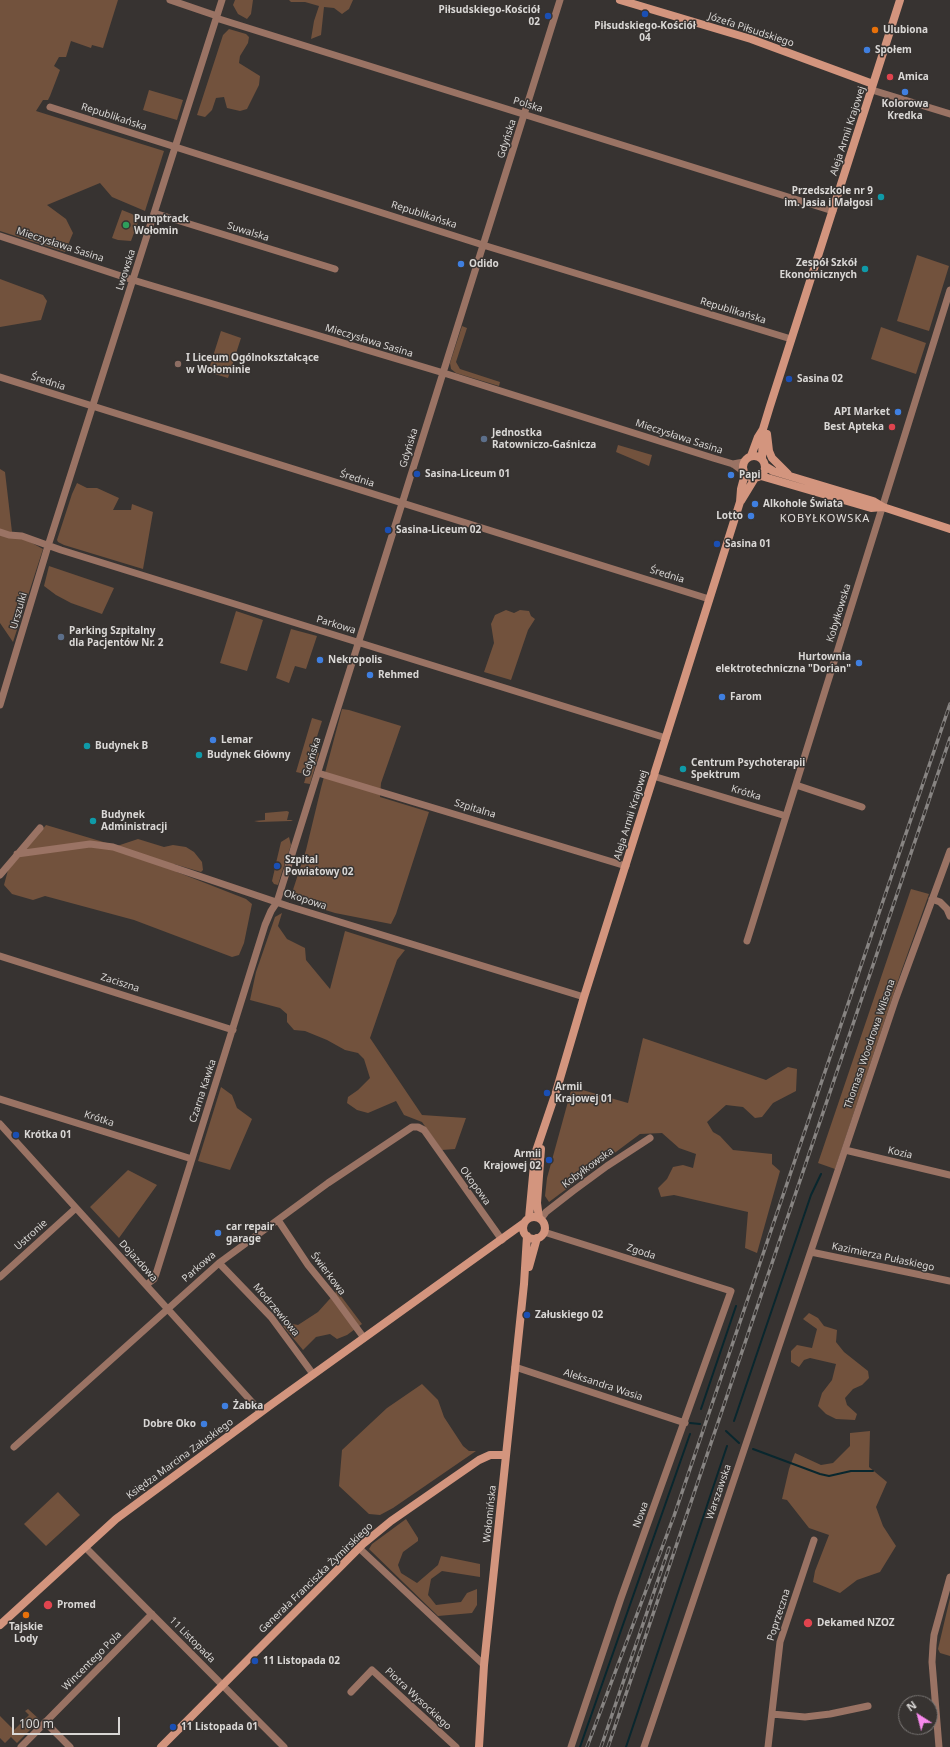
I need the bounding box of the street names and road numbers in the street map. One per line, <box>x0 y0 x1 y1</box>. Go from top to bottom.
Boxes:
street label: Józefa Piłsudskiego <box>707 10 795 50</box>
street label: Aleja Armii Krajowej <box>828 85 868 177</box>
street label: Polska <box>512 95 544 115</box>
street label: Republikańska <box>80 101 148 133</box>
street label: Gdyńska <box>495 118 519 160</box>
street label: Republikańska <box>390 199 458 231</box>
street label: Suwalska <box>225 220 271 244</box>
street label: Mieczysława Sasina <box>15 225 105 265</box>
street label: Lwowska <box>114 248 138 292</box>
street label: Republikańska <box>699 295 767 327</box>
street label: Mieczysława Sasina <box>324 322 414 360</box>
street label: Średnia <box>29 371 67 393</box>
street label: Mieczysława Sasina <box>634 417 724 457</box>
street label: Gdyńska <box>397 427 421 469</box>
street label: Średnia <box>338 468 376 490</box>
street label: Średnia <box>648 564 686 586</box>
street label: Kobyłkowska <box>824 582 854 644</box>
street label: Urszulki <box>8 591 30 631</box>
street label: Parkowa <box>315 613 357 637</box>
street label: Gdyńska <box>300 736 324 778</box>
street label: Aleja Armii Krajowej <box>612 769 650 861</box>
street label: Krótka <box>730 783 762 803</box>
street label: Szpitalna <box>453 797 497 821</box>
street label: Okopowa <box>282 887 328 913</box>
street label: Zaciszna <box>99 971 141 995</box>
street label: Thomasa Woodrowa Wilsona <box>842 978 898 1110</box>
street label: Czarna Kawka <box>187 1058 219 1124</box>
street label: Krótka <box>83 1109 115 1129</box>
street label: Kozia <box>886 1144 914 1162</box>
street label: Kobyłkowska <box>560 1145 616 1191</box>
street label: Okopowa <box>457 1164 493 1208</box>
street label: Ustronie <box>12 1217 50 1253</box>
street label: Dojazdowa <box>116 1238 160 1284</box>
street label: Kazimierza Pułaskiego <box>831 1240 935 1274</box>
street label: Zgoda <box>625 1242 657 1262</box>
street label: Parkowa <box>180 1249 218 1285</box>
street label: Świerkowa <box>308 1250 348 1298</box>
street label: Modrzewiowa <box>250 1281 302 1339</box>
street label: Aleksandra Wasia <box>562 1367 644 1403</box>
street label: Księdza Marcina Załuskiego <box>124 1416 236 1502</box>
street label: Warszawska <box>704 1463 734 1521</box>
street label: Wołomińska <box>481 1485 499 1543</box>
street label: Nowa <box>631 1500 651 1530</box>
street label: Generała Franciszka Żymirskiego <box>257 1520 375 1636</box>
street label: Poprzeczna <box>765 1587 793 1643</box>
street label: 11 Listopada <box>167 1615 217 1665</box>
street label: Wincentego Pola <box>60 1629 124 1693</box>
street label: Piotra Wysockiego <box>382 1665 454 1733</box>

